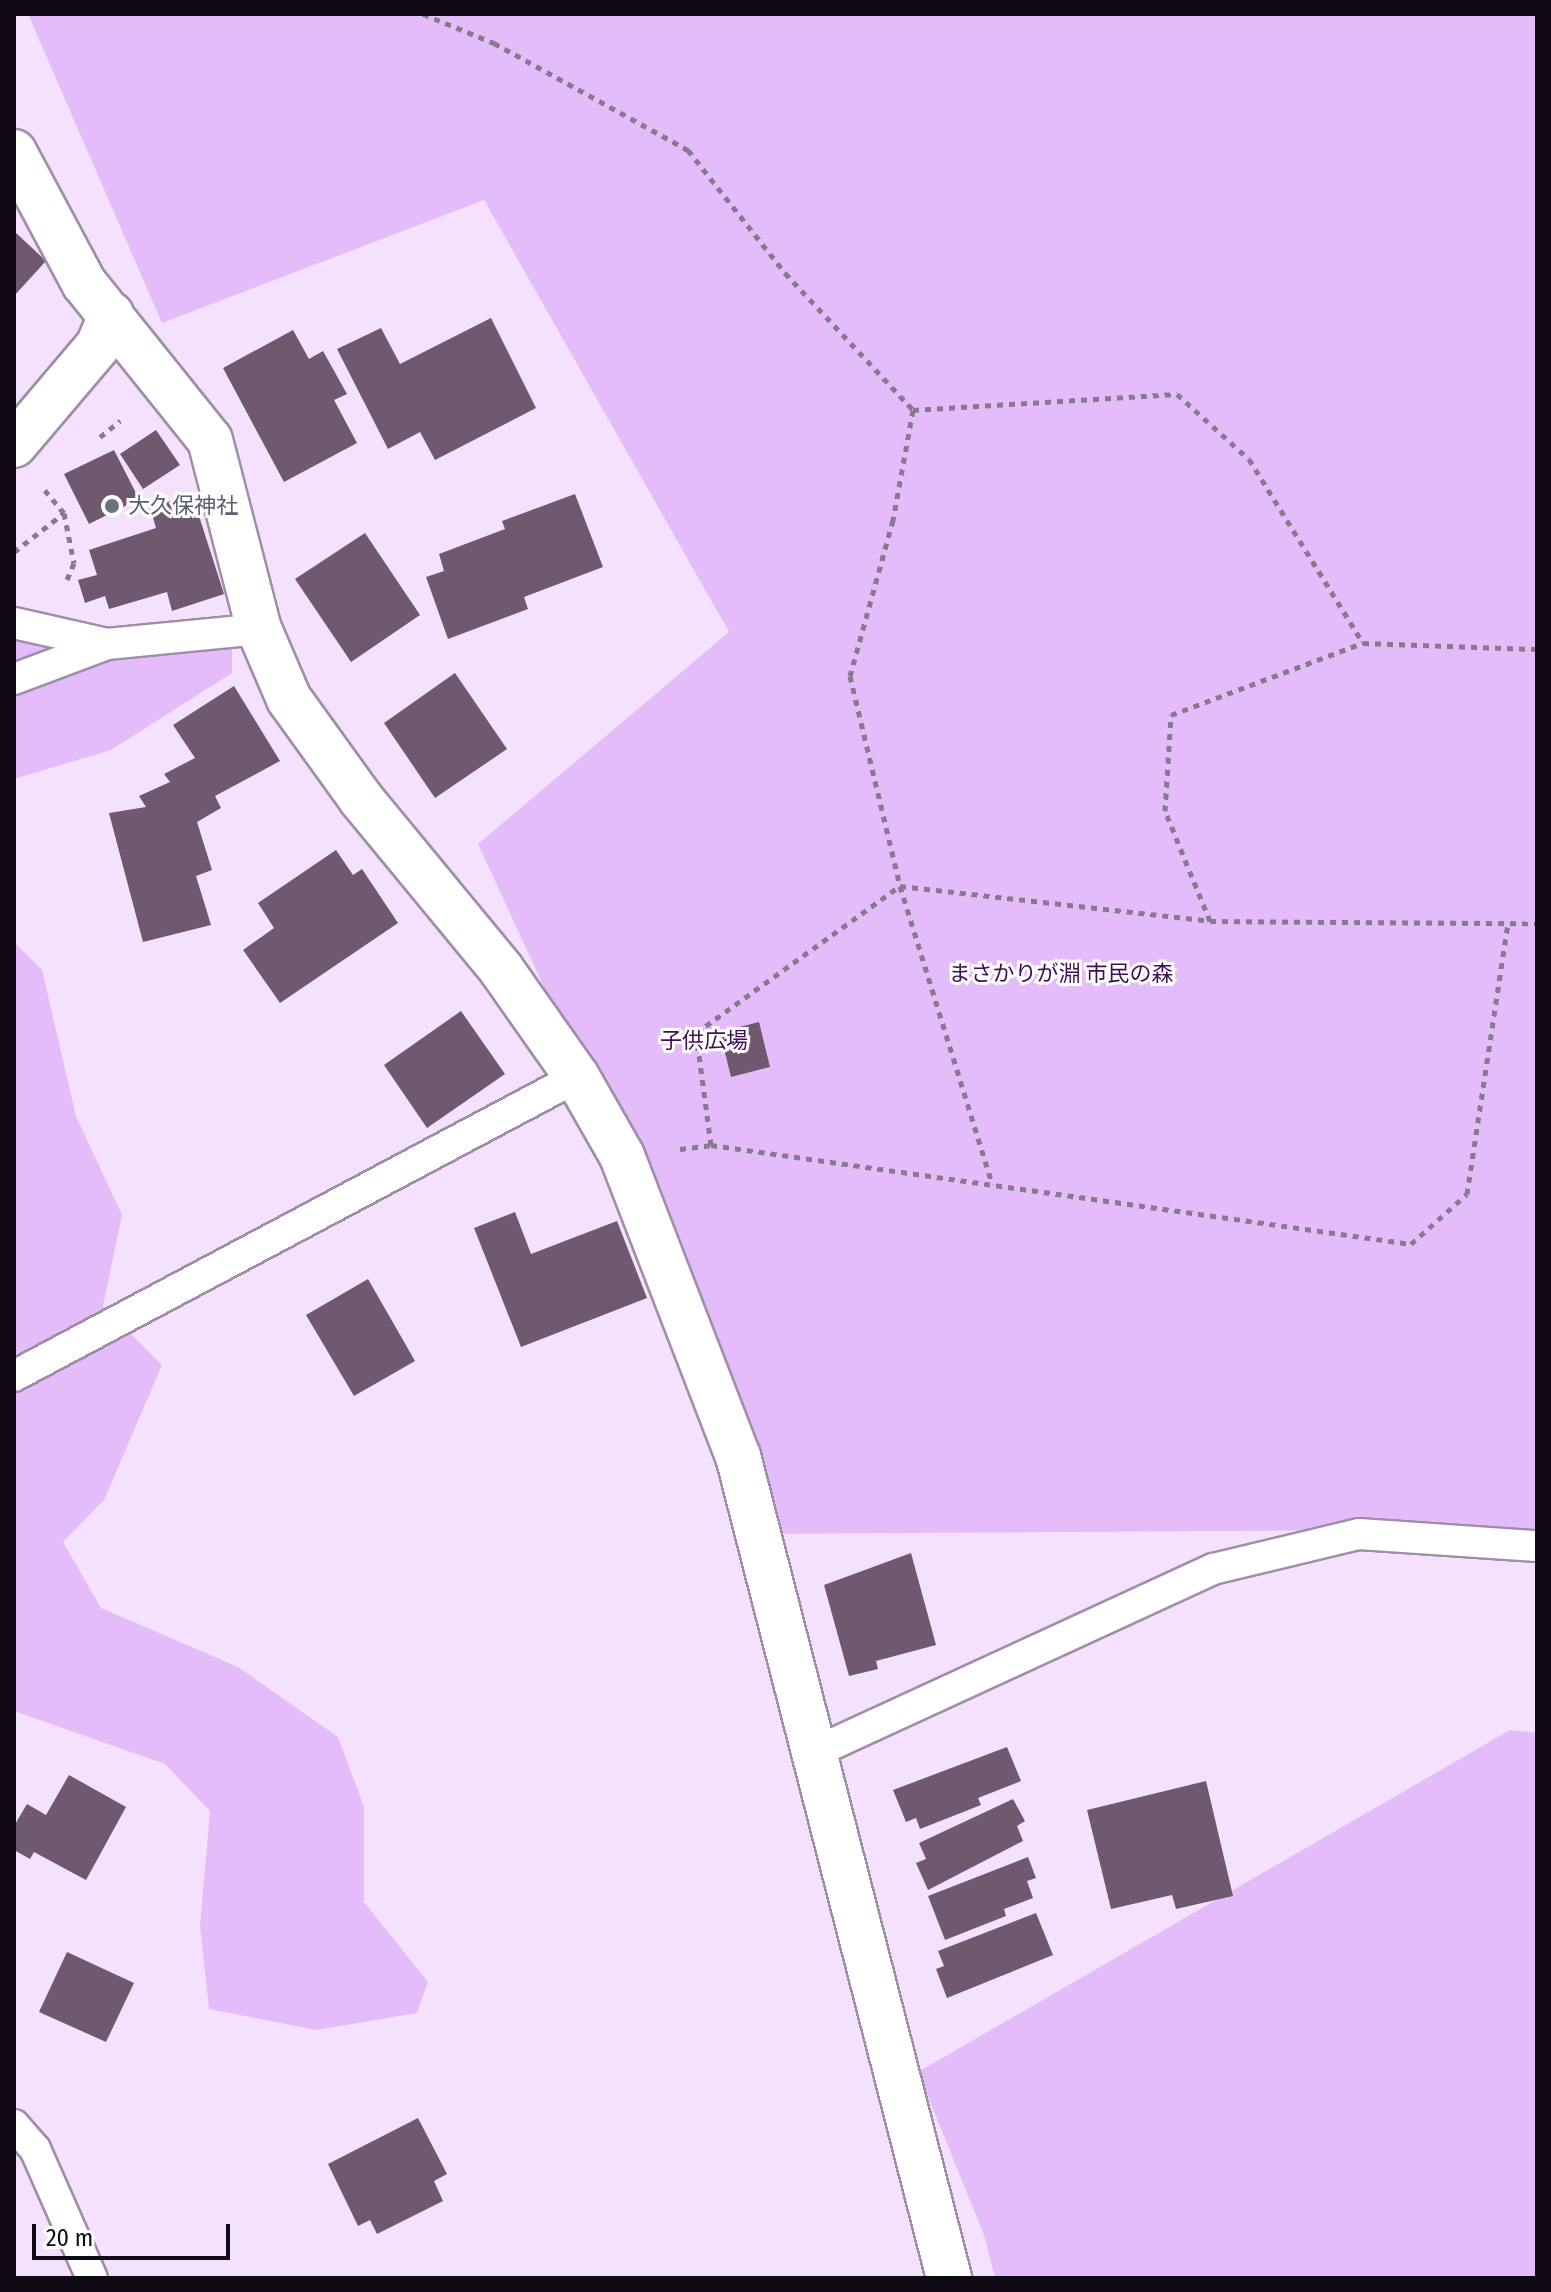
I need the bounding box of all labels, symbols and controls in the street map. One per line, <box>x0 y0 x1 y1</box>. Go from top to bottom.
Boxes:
place label: 大久保神社 <box>128 493 238 519</box>
marker: 大久保神社 <box>103 497 121 515</box>
park label: まさかりが淵 市民の森 <box>948 961 1174 987</box>
park label: 子供広場 <box>660 1028 748 1054</box>
scale bar <box>36 2208 234 2258</box>
text: 20 m <box>46 2224 93 2252</box>

